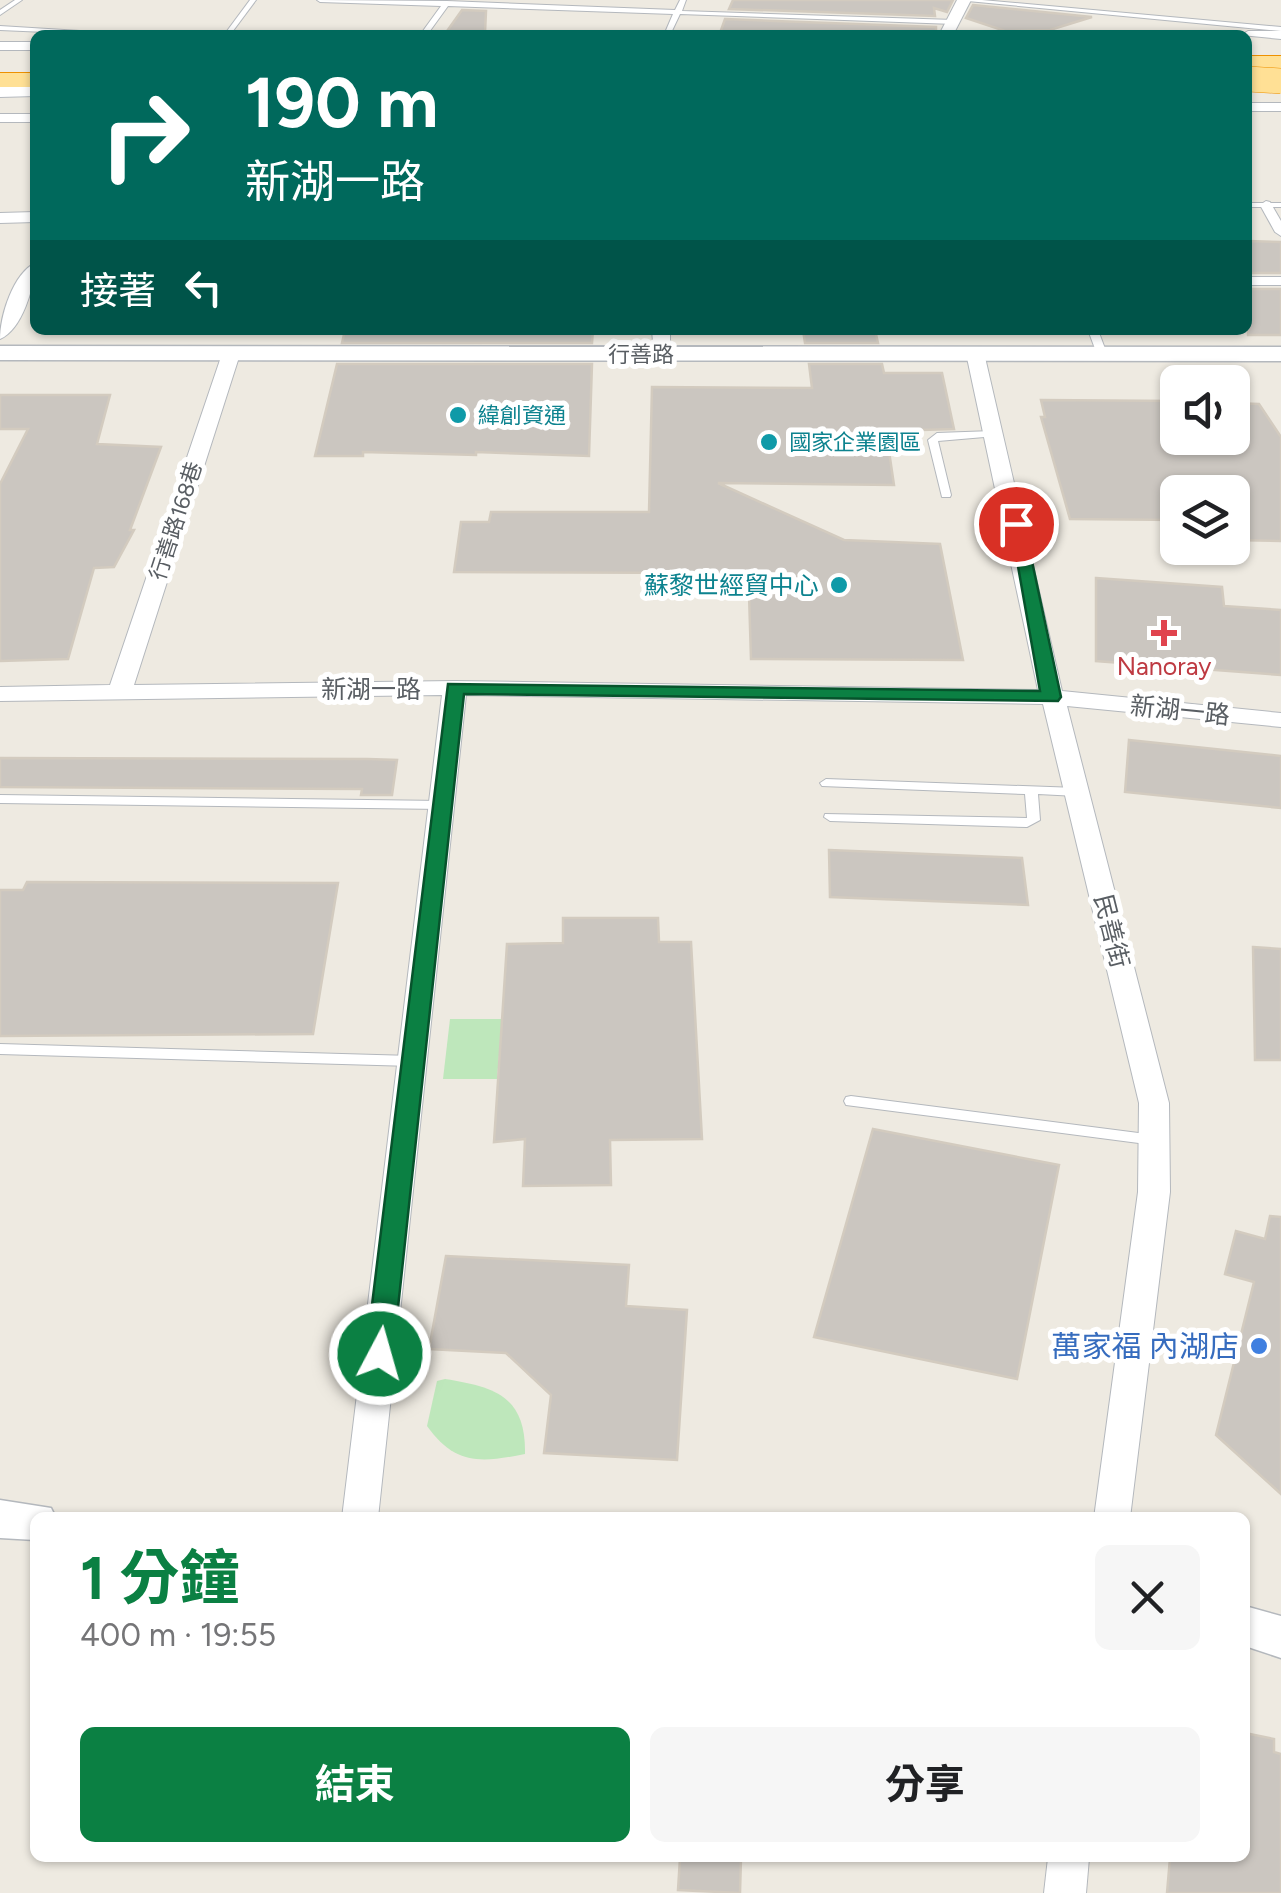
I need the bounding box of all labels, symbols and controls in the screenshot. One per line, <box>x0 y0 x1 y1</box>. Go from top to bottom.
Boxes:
text: 190 m <box>245 60 438 145</box>
icon: right <box>80 70 210 200</box>
text: 新湖一路 <box>245 154 425 208</box>
icon: left <box>176 260 231 315</box>
text: 接著 <box>80 268 156 314</box>
street label: 行善路 <box>608 341 674 368</box>
map controls <box>1160 365 1250 565</box>
button: sound <box>1160 365 1250 455</box>
place label: 緯創資通 <box>478 402 566 429</box>
marker: 緯創資通 <box>447 404 469 426</box>
place label: 國家企業園區 <box>789 429 921 456</box>
marker: 國家企業園區 <box>758 431 780 453</box>
street label: 行善路168巷 <box>144 458 208 584</box>
button: layers <box>1160 475 1250 565</box>
pin <box>974 482 1059 567</box>
icon: arrive <box>989 497 1044 552</box>
place label: 蘇黎世經貿中心 <box>644 570 819 600</box>
marker: 蘇黎世經貿中心 <box>828 574 850 596</box>
marker: Nanoray <box>1151 620 1177 646</box>
place label: Nanoray <box>1117 651 1211 681</box>
street label: 新湖一路 <box>321 674 421 704</box>
street label: 新湖一路 <box>1129 690 1231 730</box>
street label: 民善街 <box>1088 891 1136 971</box>
position arrow <box>328 1302 432 1406</box>
place label: 萬家福 內湖店 <box>1052 1328 1239 1365</box>
marker: 萬家福 內湖店 <box>1248 1335 1270 1357</box>
text: 1 分鐘 <box>80 1542 240 1614</box>
button: close <box>1095 1545 1200 1650</box>
text: 400 m · 19:55 <box>80 1616 276 1654</box>
button: 結束 <box>80 1727 630 1842</box>
button: 分享 <box>650 1727 1200 1842</box>

